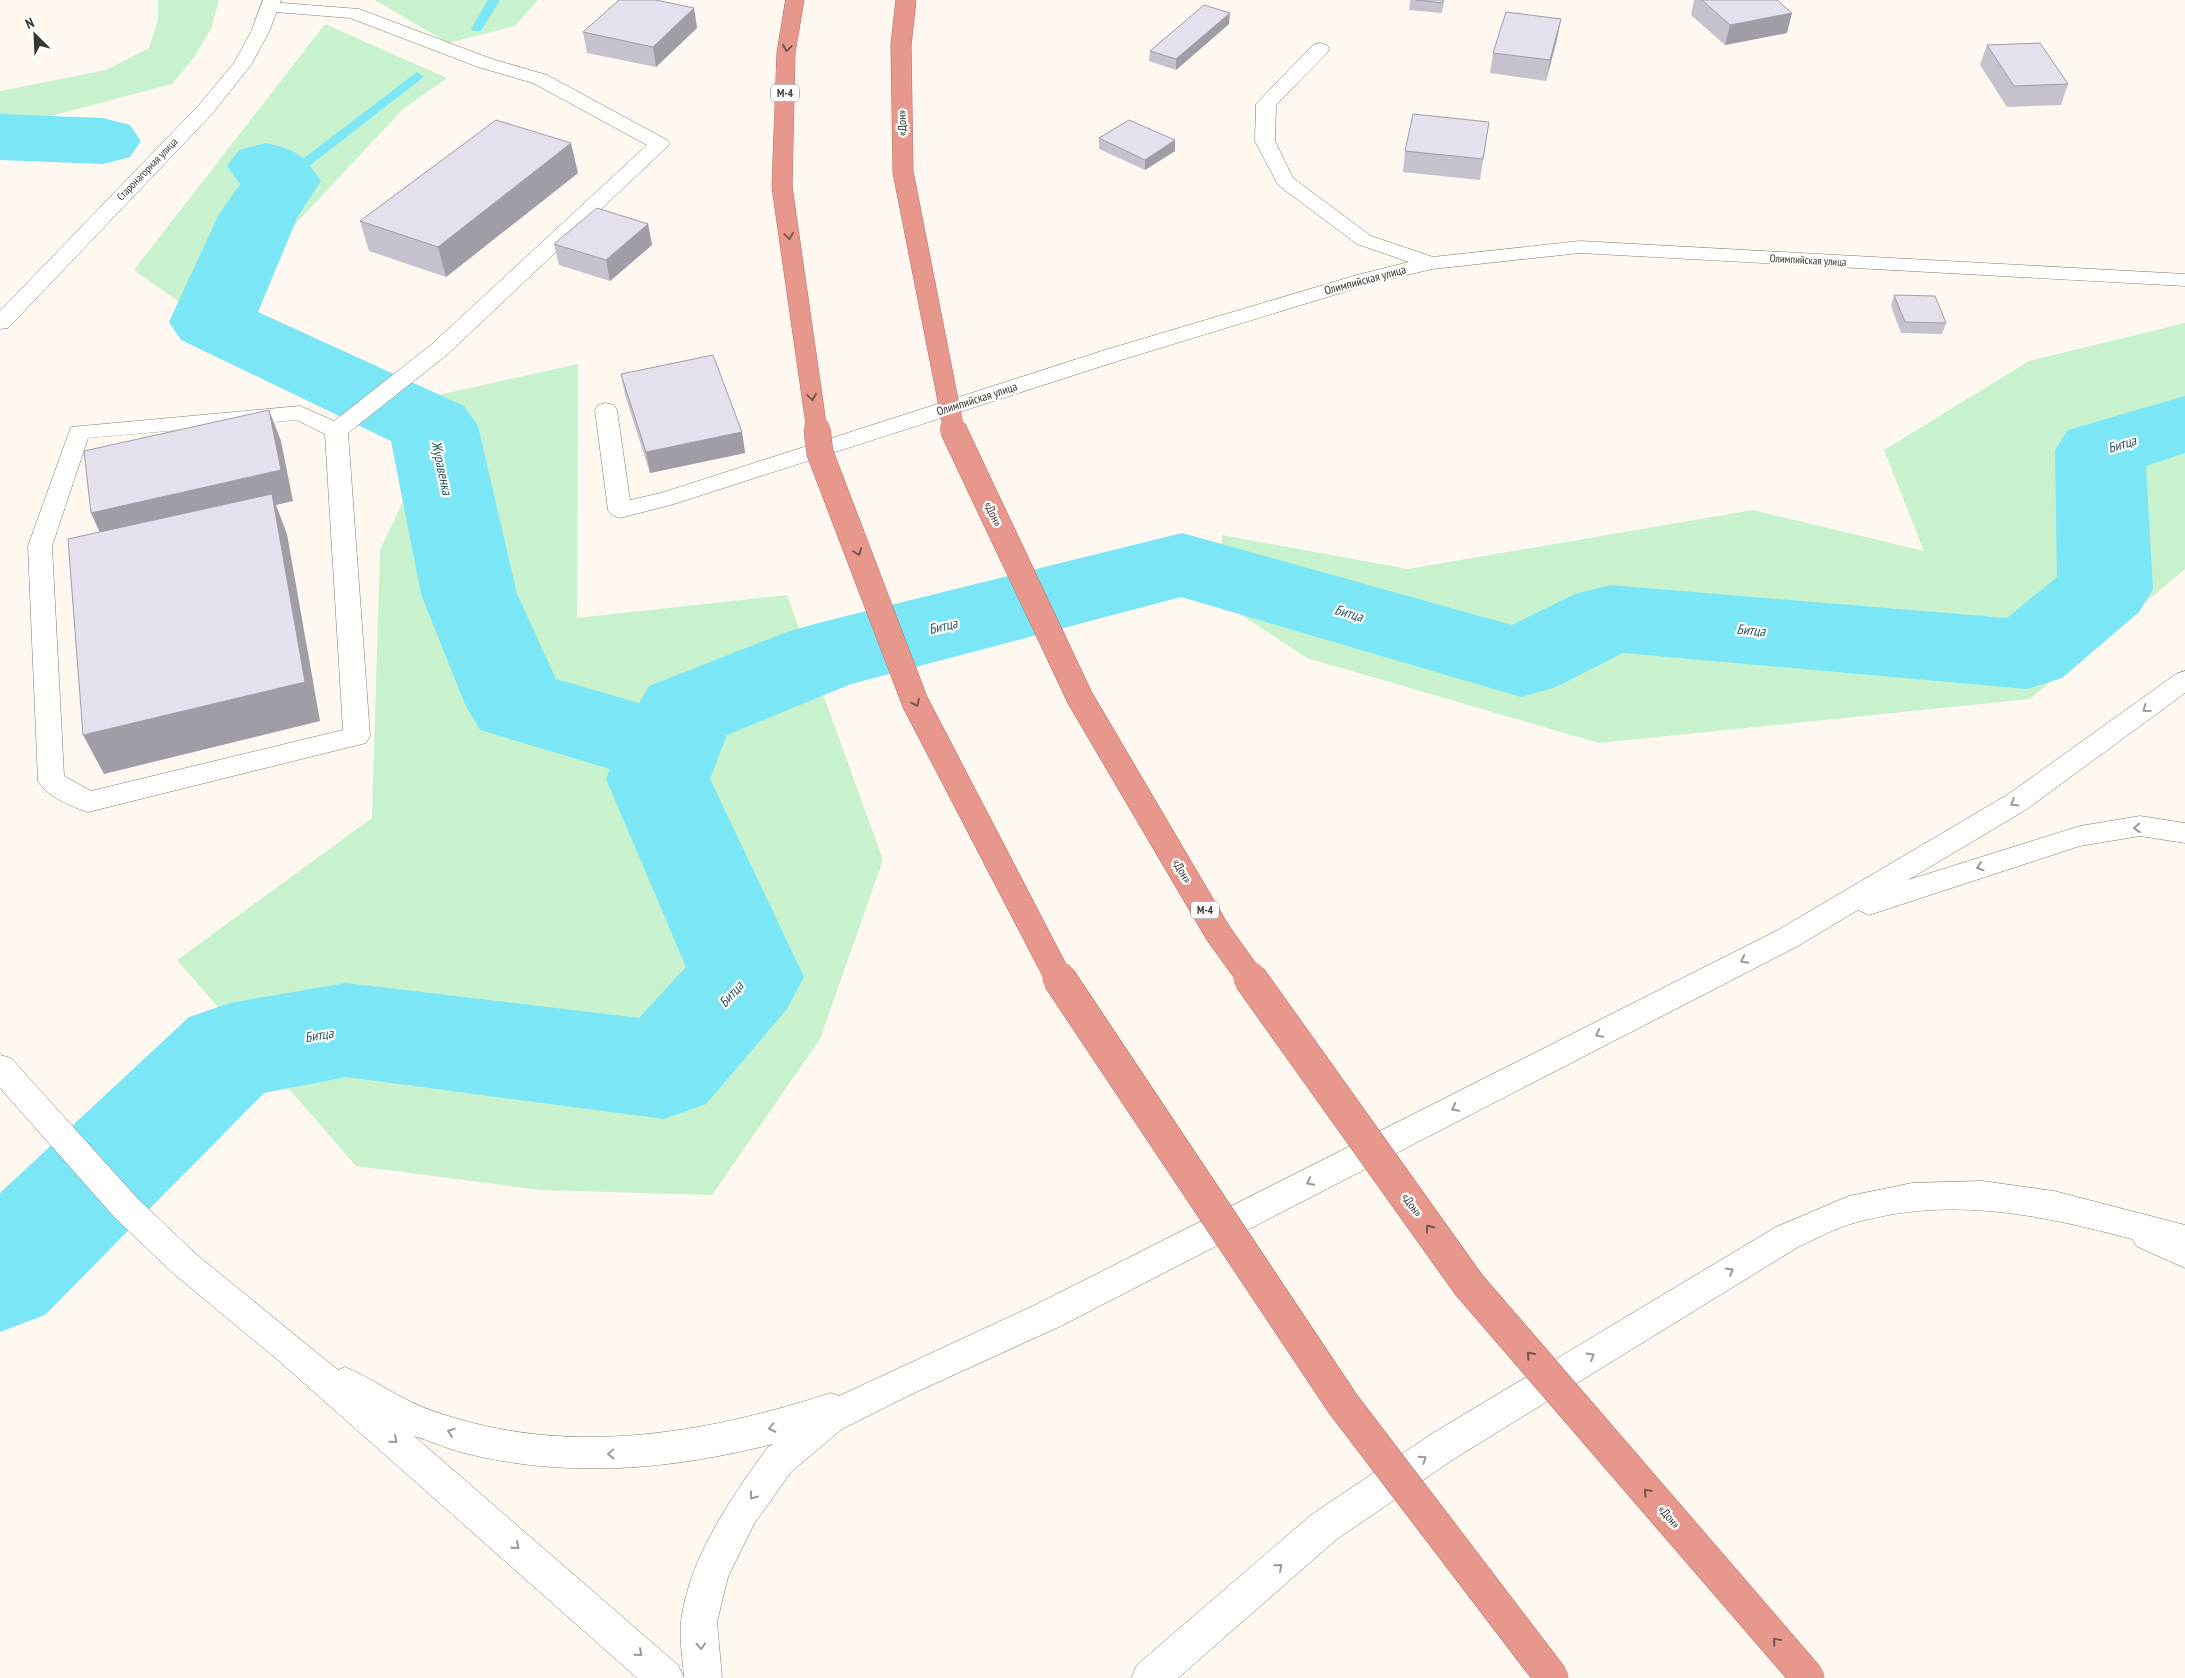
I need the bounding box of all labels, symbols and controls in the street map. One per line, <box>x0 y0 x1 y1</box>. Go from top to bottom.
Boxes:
north arrow <box>10 10 60 60</box>
text: N <box>23 13 37 33</box>
one-way arrow <box>782 44 793 52</box>
road number: М-4 <box>771 85 799 102</box>
street label: «Дон» <box>894 110 909 136</box>
street label: Старонагорная улица <box>113 135 181 203</box>
one-way arrow <box>783 232 794 240</box>
street label: Олимпийская улица <box>1769 251 1847 269</box>
street label: Олимпийская улица <box>1322 261 1408 298</box>
street label: Олимпийская улица <box>935 378 1019 419</box>
one-way arrow <box>806 393 817 401</box>
water label: Битца <box>2106 431 2140 457</box>
water label: Журавенка <box>427 438 457 498</box>
street label: «Дон» <box>981 499 1006 529</box>
one-way arrow <box>852 547 862 555</box>
water label: Битца <box>1333 600 1367 626</box>
water label: Битца <box>927 613 960 638</box>
water label: Битца <box>1736 620 1767 640</box>
one-way arrow <box>910 698 921 707</box>
one-way arrow <box>2142 703 2151 712</box>
one-way arrow <box>2010 797 2019 807</box>
one-way arrow <box>2132 822 2140 833</box>
street label: «Дон» <box>1169 856 1196 886</box>
one-way arrow <box>1976 861 1984 871</box>
road number: М-4 <box>1191 902 1219 918</box>
one-way arrow <box>1740 954 1749 964</box>
water label: Битца <box>715 976 748 1011</box>
water label: Битца <box>303 1023 336 1046</box>
one-way arrow <box>1596 1028 1605 1038</box>
one-way arrow <box>1451 1102 1460 1112</box>
one-way arrow <box>1306 1176 1315 1186</box>
street label: «Дон» <box>1399 1190 1426 1220</box>
one-way arrow <box>1426 1224 1435 1234</box>
one-way arrow <box>1724 1268 1733 1278</box>
one-way arrow <box>1526 1352 1535 1361</box>
one-way arrow <box>1586 1352 1595 1362</box>
one-way arrow <box>767 1422 776 1433</box>
one-way arrow <box>448 1428 456 1438</box>
one-way arrow <box>388 1434 397 1443</box>
one-way arrow <box>607 1449 615 1459</box>
one-way arrow <box>1417 1456 1427 1465</box>
one-way arrow <box>1644 1488 1653 1497</box>
one-way arrow <box>750 1490 759 1500</box>
street label: «Дон» <box>1655 1502 1684 1532</box>
one-way arrow <box>511 1541 520 1550</box>
one-way arrow <box>1273 1563 1282 1572</box>
one-way arrow <box>1774 1638 1782 1647</box>
one-way arrow <box>695 1643 706 1651</box>
one-way arrow <box>634 1647 643 1656</box>

